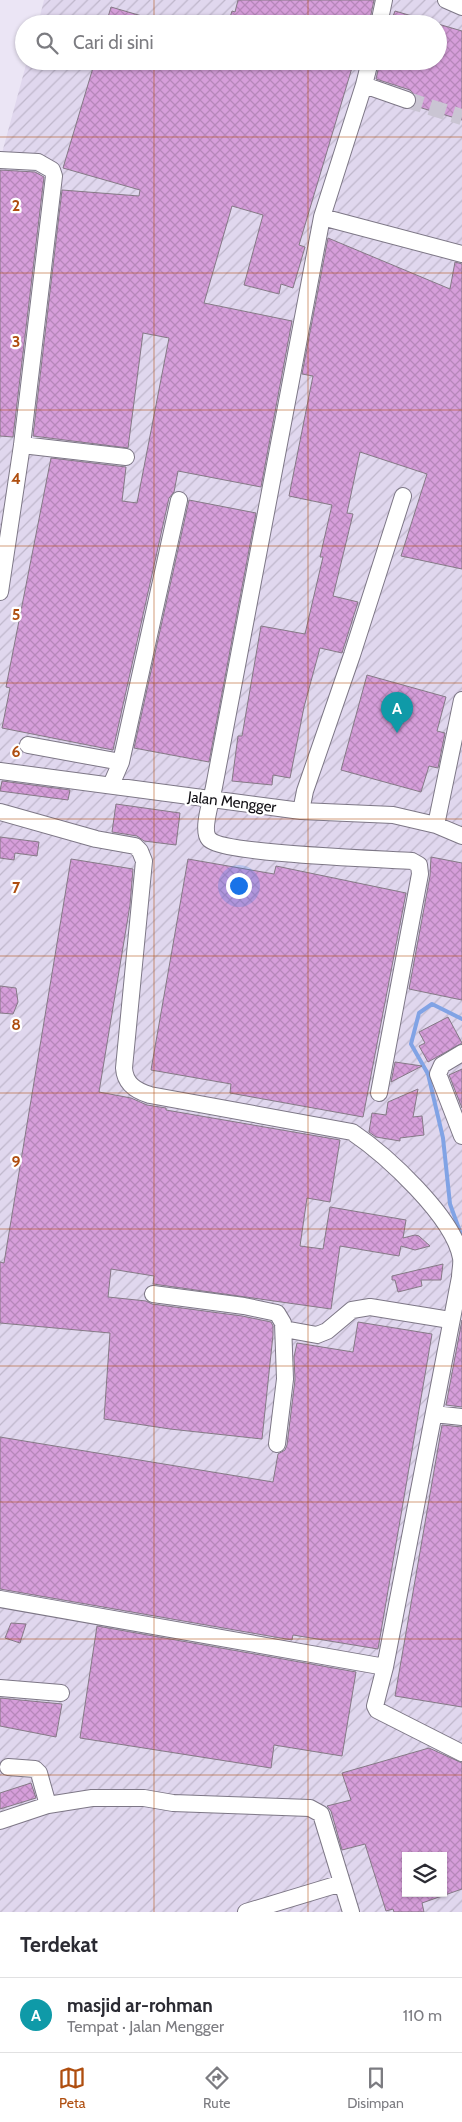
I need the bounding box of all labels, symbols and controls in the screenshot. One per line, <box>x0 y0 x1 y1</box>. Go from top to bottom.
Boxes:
search box <box>15 15 447 70</box>
icon: search <box>33 29 61 57</box>
text: Cari di sini <box>73 31 154 54</box>
text: 2 <box>12 196 20 215</box>
text: 3 <box>12 332 20 351</box>
text: 4 <box>11 469 21 488</box>
text: 5 <box>12 605 20 624</box>
pin: A <box>381 692 413 733</box>
text: 6 <box>12 742 21 761</box>
street label: Jalan Mengger <box>186 788 277 816</box>
your location <box>226 873 252 899</box>
text: 7 <box>12 878 21 897</box>
text: 8 <box>11 1015 21 1034</box>
text: 9 <box>12 1152 21 1171</box>
map controls <box>402 1852 447 1897</box>
button: layers <box>402 1852 447 1897</box>
text: Terdekat <box>20 1932 98 1957</box>
text: masjid ar-rohman <box>67 1994 213 2017</box>
text: A <box>31 2006 41 2025</box>
text: 110 m <box>403 2006 442 2025</box>
text: Tempat · Jalan Mengger <box>67 2017 224 2036</box>
tab: Peta <box>58 2064 86 2112</box>
tab: Rute <box>203 2064 231 2112</box>
tab: Disimpan <box>347 2064 404 2112</box>

